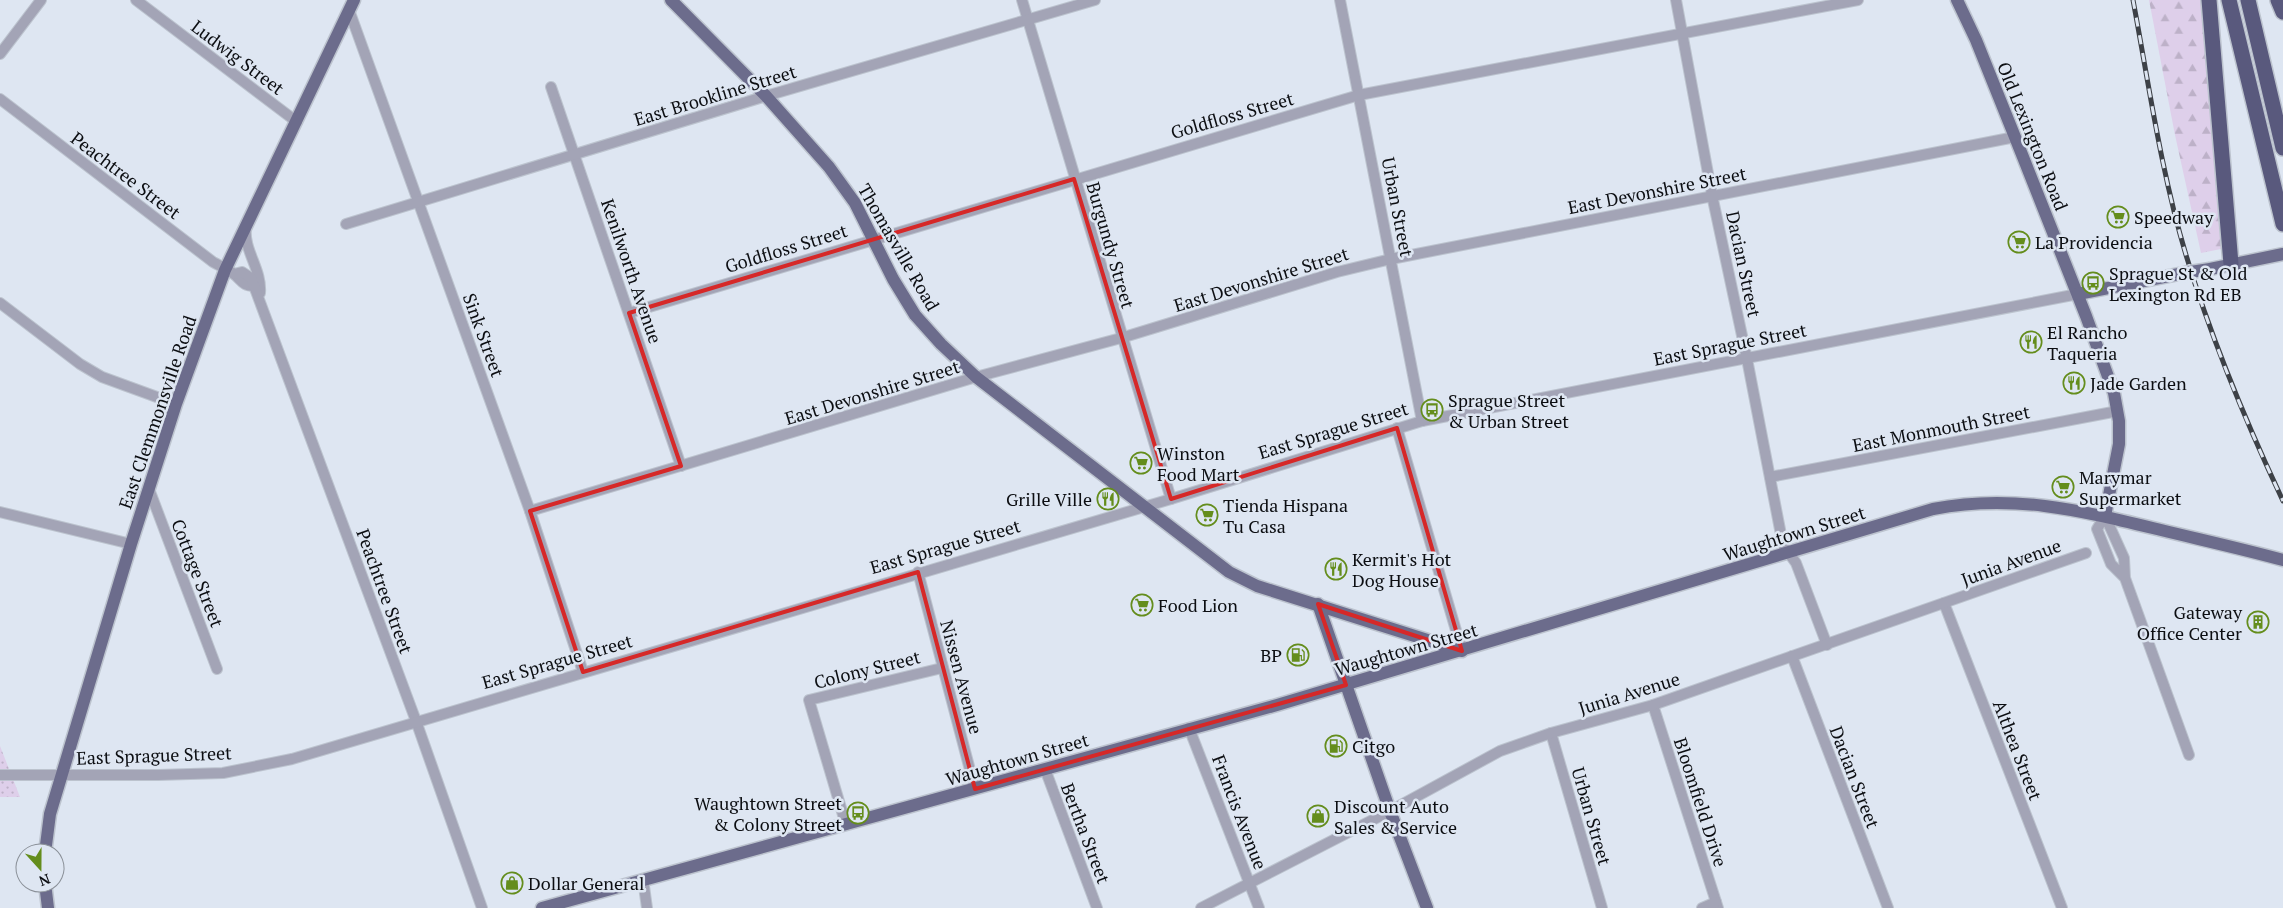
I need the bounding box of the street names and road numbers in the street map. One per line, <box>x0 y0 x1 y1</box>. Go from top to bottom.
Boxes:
street label: Ludwig Street <box>187 14 290 100</box>
street label: Old Lexington Road <box>1992 58 2074 214</box>
street label: East Brookline Street <box>631 59 799 131</box>
street label: Goldfloss Street <box>1168 86 1297 144</box>
street label: Peachtree Street <box>66 126 186 224</box>
street label: Urban Street <box>1377 155 1419 259</box>
street label: East Devonshire Street <box>1566 161 1749 219</box>
street label: Thomasville Road <box>853 179 945 315</box>
street label: Burgundy Street <box>1082 179 1141 311</box>
street label: Kenilworth Avenue <box>596 196 668 346</box>
street label: Dacian Street <box>1721 209 1767 320</box>
street label: Goldfloss Street <box>722 218 850 278</box>
street label: East Devonshire Street <box>1171 241 1352 317</box>
street label: Sink Street <box>458 290 510 380</box>
street label: East Clemmonsville Road <box>113 312 201 512</box>
street label: East Sprague Street <box>1651 317 1809 371</box>
street label: East Devonshire Street <box>782 354 963 430</box>
street label: East Sprague Street <box>1255 396 1411 464</box>
street label: East Monmouth Street <box>1850 399 2032 457</box>
street label: Waughtown Street <box>1720 500 1868 566</box>
street label: East Sprague Street <box>867 513 1023 579</box>
street label: Cottage Street <box>166 515 230 631</box>
street label: Peachtree Street <box>351 525 419 657</box>
street label: Junia Avenue <box>1958 533 2064 591</box>
street label: Nissen Avenue <box>935 617 989 737</box>
street label: Waughtown Street <box>1332 617 1481 681</box>
street label: East Sprague Street <box>479 628 635 694</box>
street label: Colony Street <box>811 644 923 694</box>
street label: Junia Avenue <box>1575 666 1683 720</box>
street label: Althea Street <box>1988 696 2048 804</box>
street label: Dacian Street <box>1824 722 1886 832</box>
street label: Waughtown Street <box>943 727 1092 791</box>
street label: Bloomfield Drive <box>1669 734 1733 870</box>
street label: East Sprague Street <box>76 740 232 770</box>
street label: Francis Avenue <box>1207 751 1273 873</box>
street label: Urban Street <box>1567 764 1618 868</box>
street label: Bertha Street <box>1056 779 1116 887</box>

